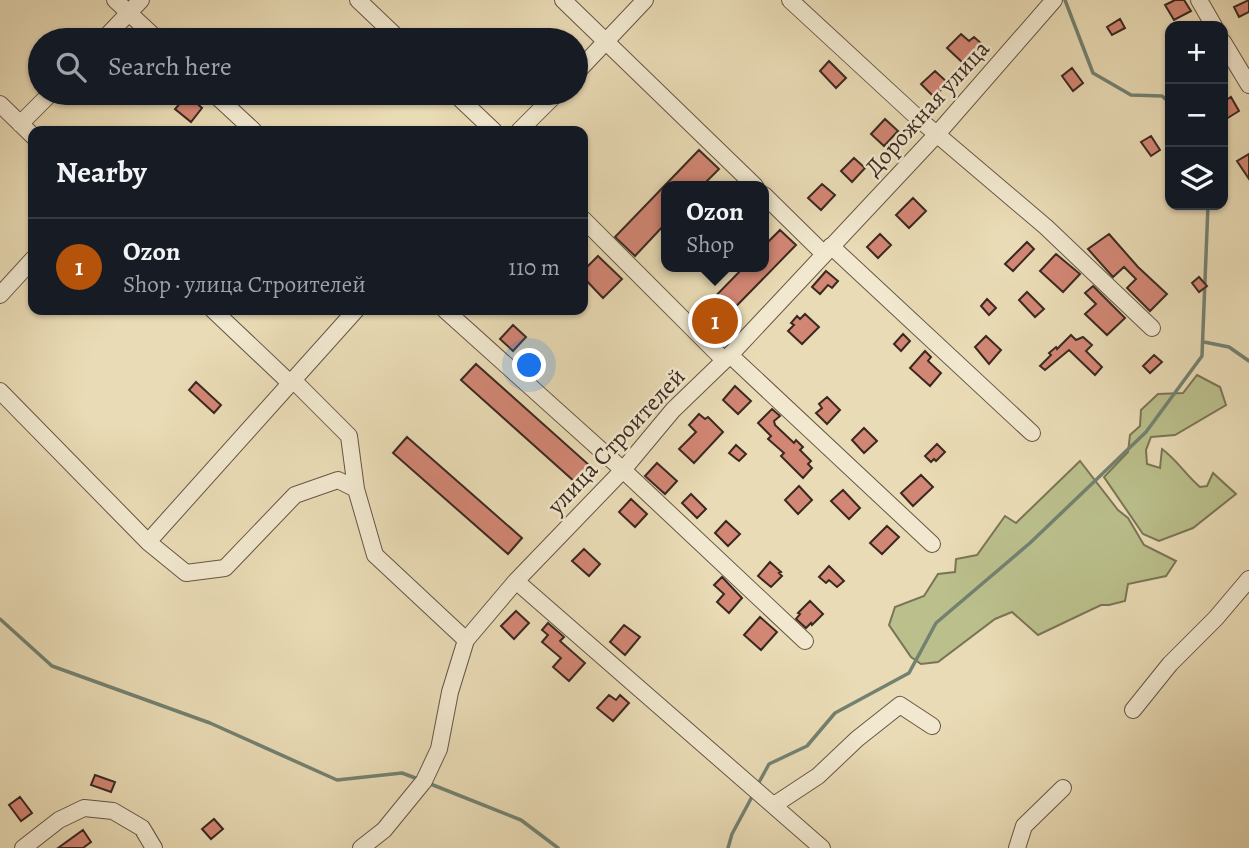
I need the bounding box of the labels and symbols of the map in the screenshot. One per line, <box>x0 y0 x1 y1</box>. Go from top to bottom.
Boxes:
street label: Дорожная улица <box>857 33 997 183</box>
pin: 1 <box>692 295 738 347</box>
your location <box>512 348 546 382</box>
street label: улица Строителей <box>539 361 692 522</box>

